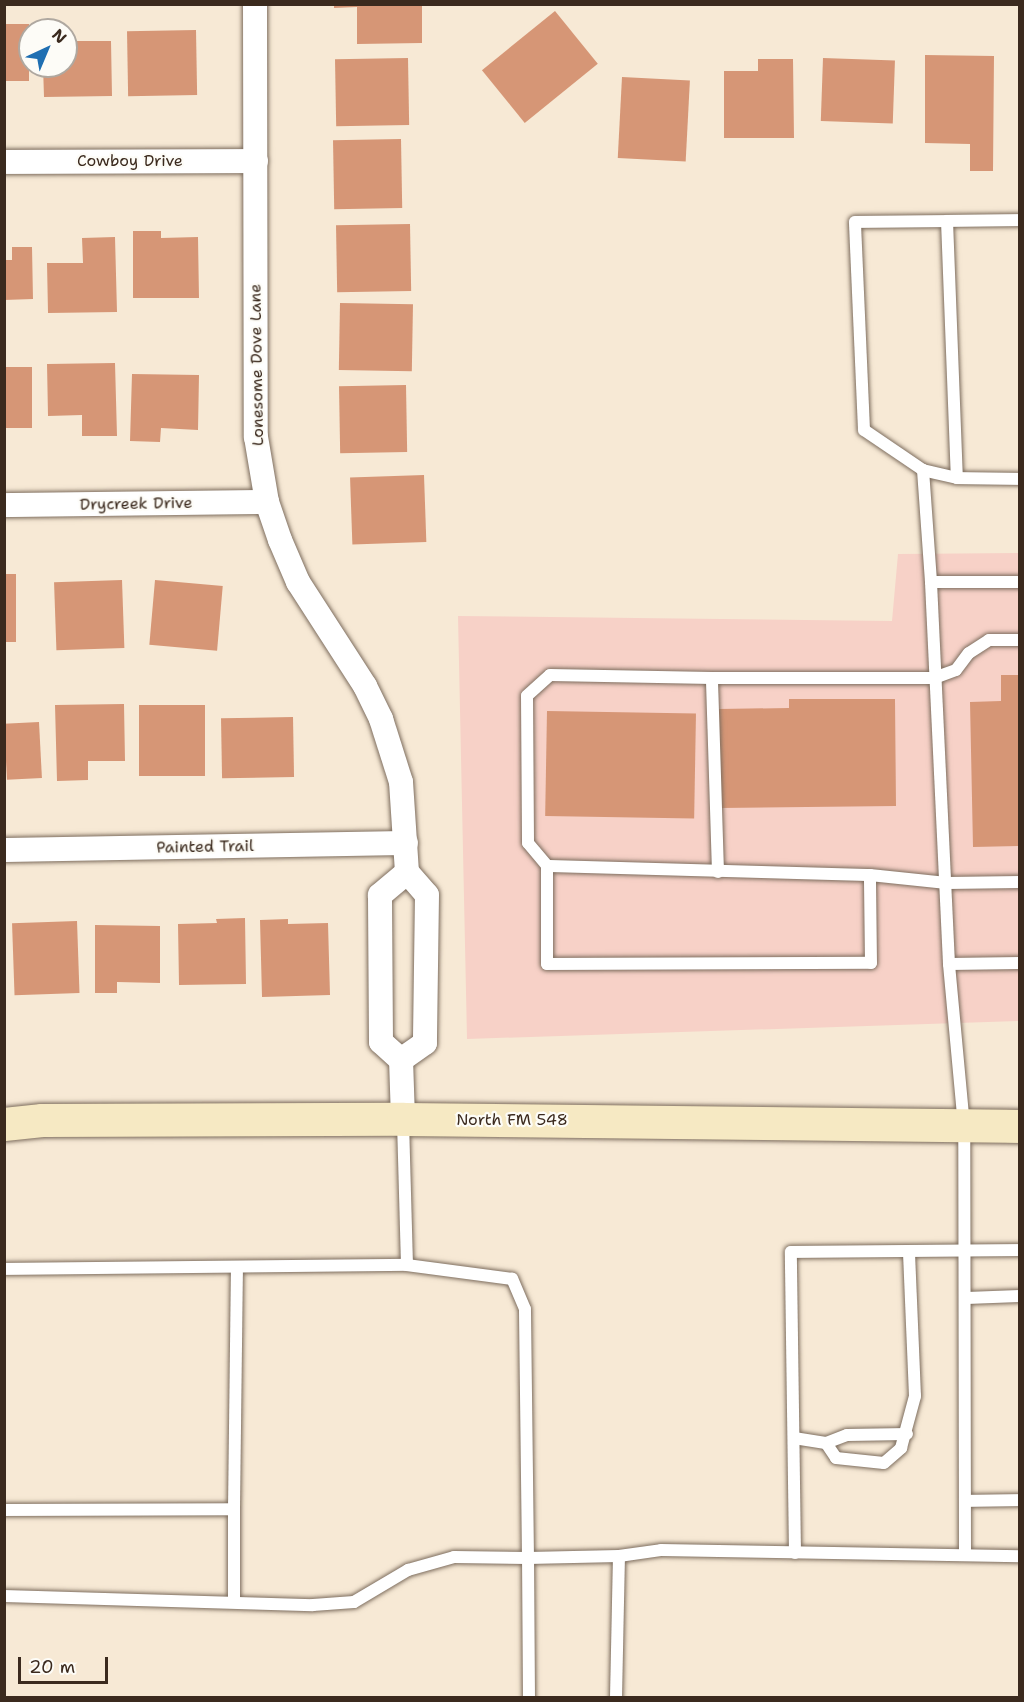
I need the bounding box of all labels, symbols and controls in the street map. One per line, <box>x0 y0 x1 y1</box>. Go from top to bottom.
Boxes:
north arrow <box>18 18 78 78</box>
text: N <box>48 24 71 48</box>
street label: Cowboy Drive <box>77 151 183 171</box>
street label: Lonesome Dove Lane <box>246 284 268 446</box>
street label: Drycreek Drive <box>79 493 193 515</box>
street label: Painted Trail <box>156 837 254 857</box>
street label: North FM 548 <box>456 1110 568 1130</box>
scale bar <box>21 1645 111 1683</box>
text: 20 m <box>29 1655 75 1679</box>

